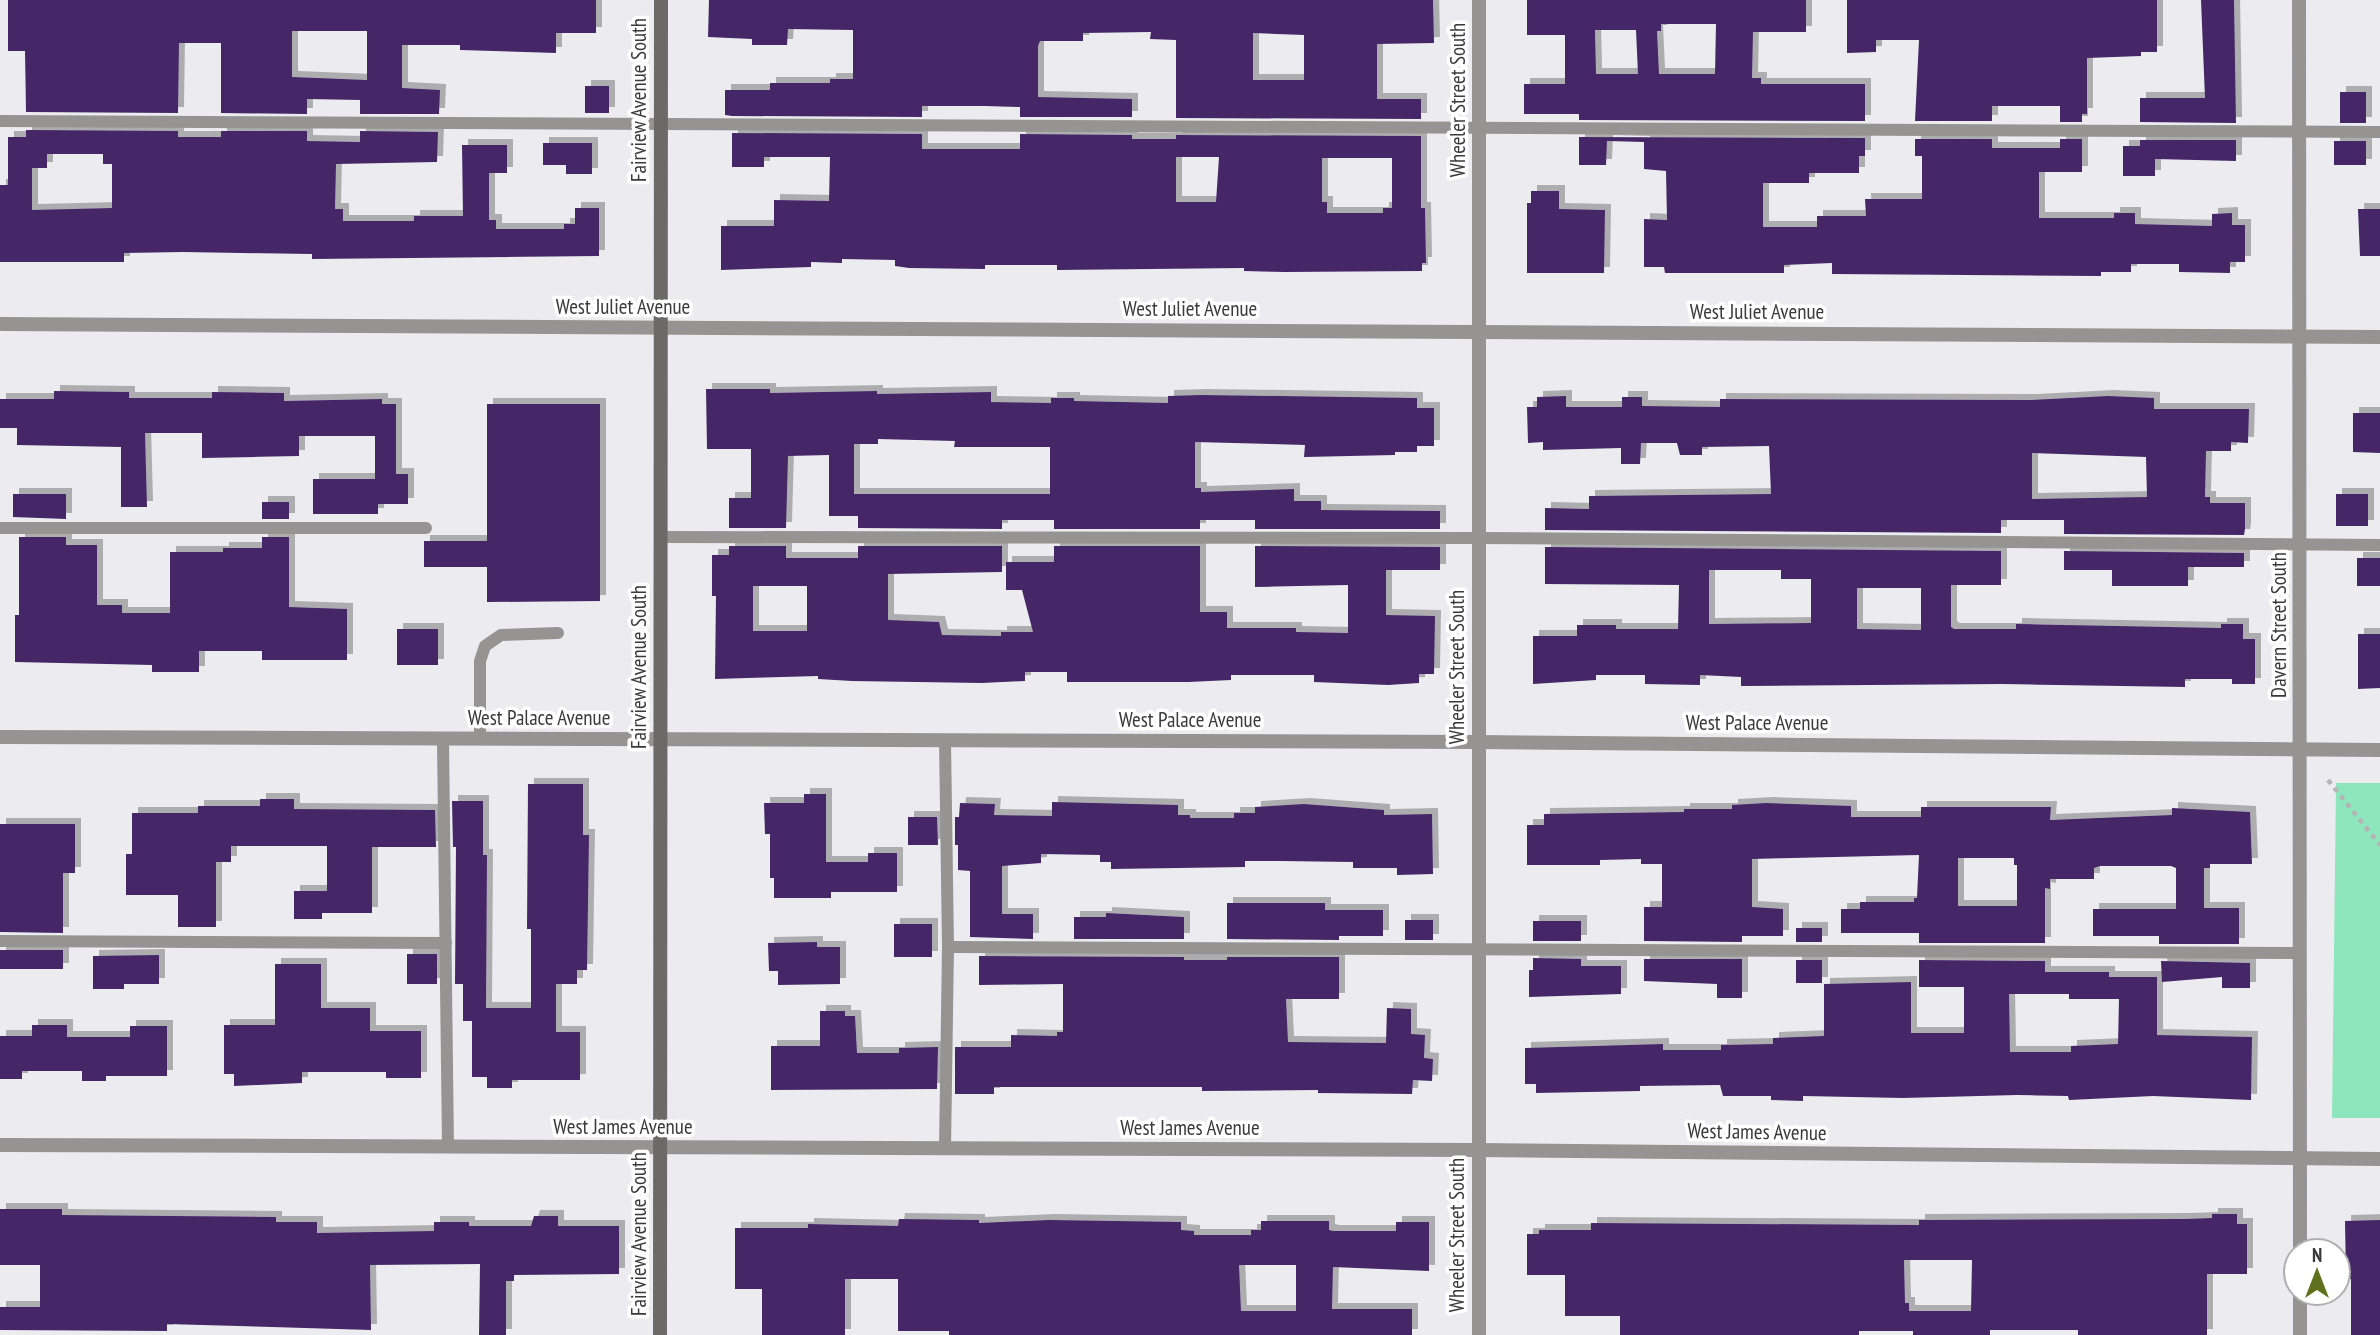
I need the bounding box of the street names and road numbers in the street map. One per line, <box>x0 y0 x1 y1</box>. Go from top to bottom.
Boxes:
street label: Fairview Avenue South <box>625 18 652 182</box>
street label: Wheeler Street South <box>1444 23 1471 177</box>
street label: West Juliet Avenue <box>556 293 690 320</box>
street label: West Juliet Avenue <box>1123 295 1257 322</box>
street label: West Juliet Avenue <box>1690 298 1824 325</box>
street label: Davern Street South <box>2265 552 2292 698</box>
street label: Fairview Avenue South <box>625 585 652 749</box>
street label: Wheeler Street South <box>1443 590 1470 744</box>
street label: West Palace Avenue <box>468 704 610 731</box>
street label: West Palace Avenue <box>1119 706 1261 733</box>
street label: West Palace Avenue <box>1686 709 1828 736</box>
street label: West James Avenue <box>553 1113 693 1140</box>
street label: West James Avenue <box>1120 1114 1260 1141</box>
street label: West James Avenue <box>1687 1117 1827 1146</box>
street label: Fairview Avenue South <box>625 1152 652 1316</box>
street label: Wheeler Street South <box>1443 1158 1470 1312</box>

